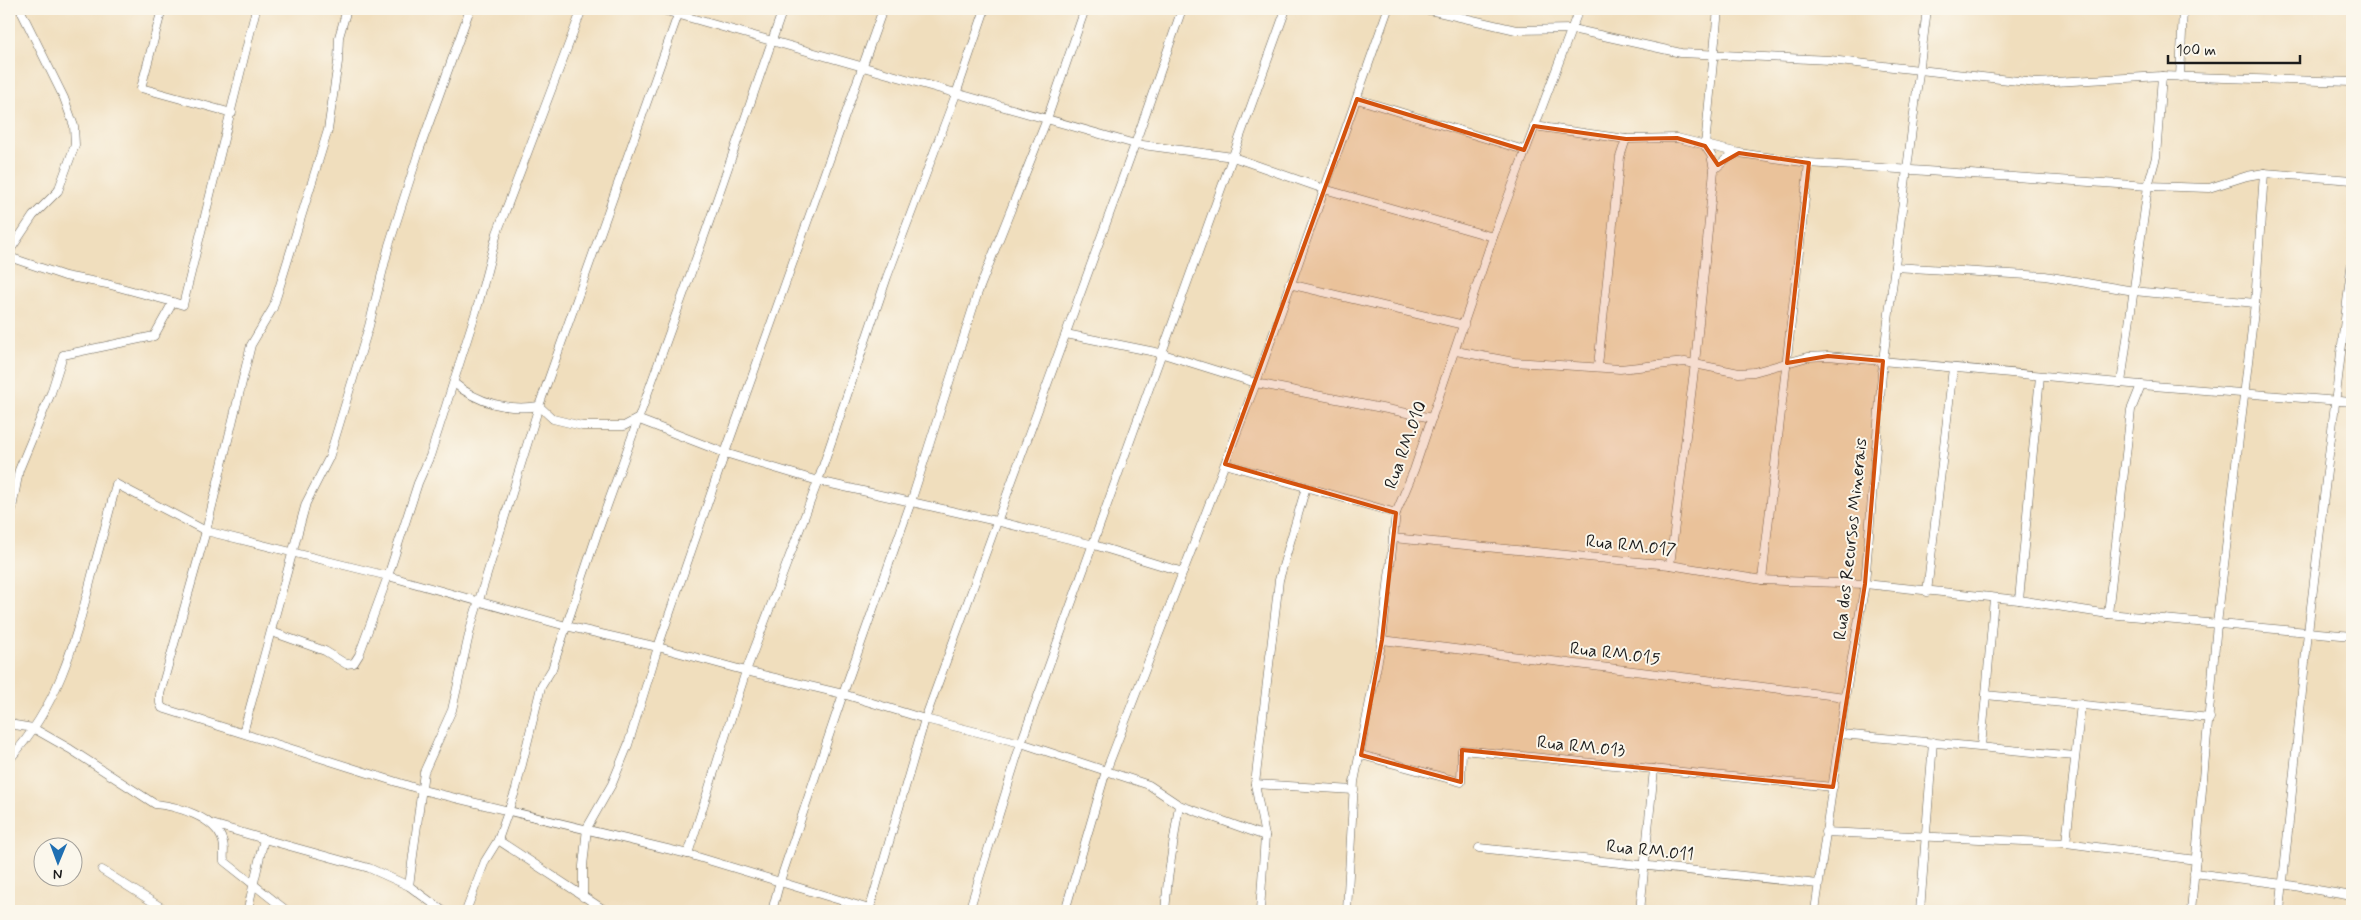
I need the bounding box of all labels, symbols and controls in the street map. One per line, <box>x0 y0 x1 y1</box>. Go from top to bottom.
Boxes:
scale bar <box>2168 32 2301 64</box>
text: 100 m <box>2176 41 2216 61</box>
street label: Rua RM.010 <box>1379 398 1433 492</box>
street label: Rua dos Recursos Minerais <box>1828 437 1874 641</box>
street label: Rua RM.017 <box>1584 529 1678 563</box>
street label: Rua RM.015 <box>1568 637 1662 671</box>
street label: Rua RM.013 <box>1536 730 1626 764</box>
street label: Rua RM.011 <box>1605 834 1695 868</box>
north arrow <box>32 838 82 888</box>
text: N <box>53 865 63 883</box>

